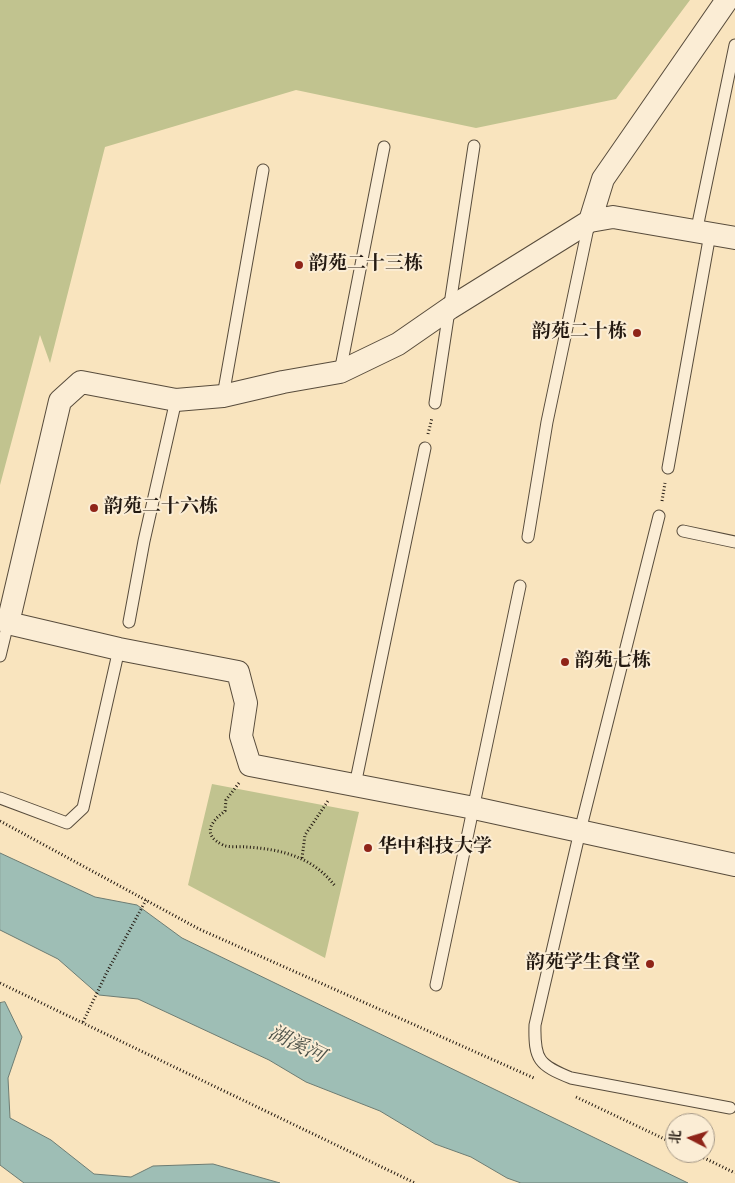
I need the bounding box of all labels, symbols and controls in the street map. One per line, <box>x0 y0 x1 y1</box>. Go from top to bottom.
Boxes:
place label: 韵苑二十三栋 <box>309 254 423 276</box>
marker: 韵苑二十三栋 <box>293 259 305 271</box>
place label: 韵苑二十栋 <box>532 322 627 344</box>
marker: 韵苑二十栋 <box>631 327 643 339</box>
place label: 韵苑二十六栋 <box>104 497 218 519</box>
marker: 韵苑二十六栋 <box>88 502 100 514</box>
place label: 韵苑七栋 <box>575 651 651 673</box>
marker: 韵苑七栋 <box>559 656 571 668</box>
place label: 华中科技大学 <box>378 837 492 859</box>
marker: 华中科技大学 <box>362 842 374 854</box>
place label: 韵苑学生食堂 <box>526 953 640 975</box>
marker: 韵苑学生食堂 <box>644 958 656 970</box>
water label: 湖溪河 <box>264 1022 328 1070</box>
north arrow <box>665 1113 715 1163</box>
text: 北 <box>666 1129 686 1145</box>

